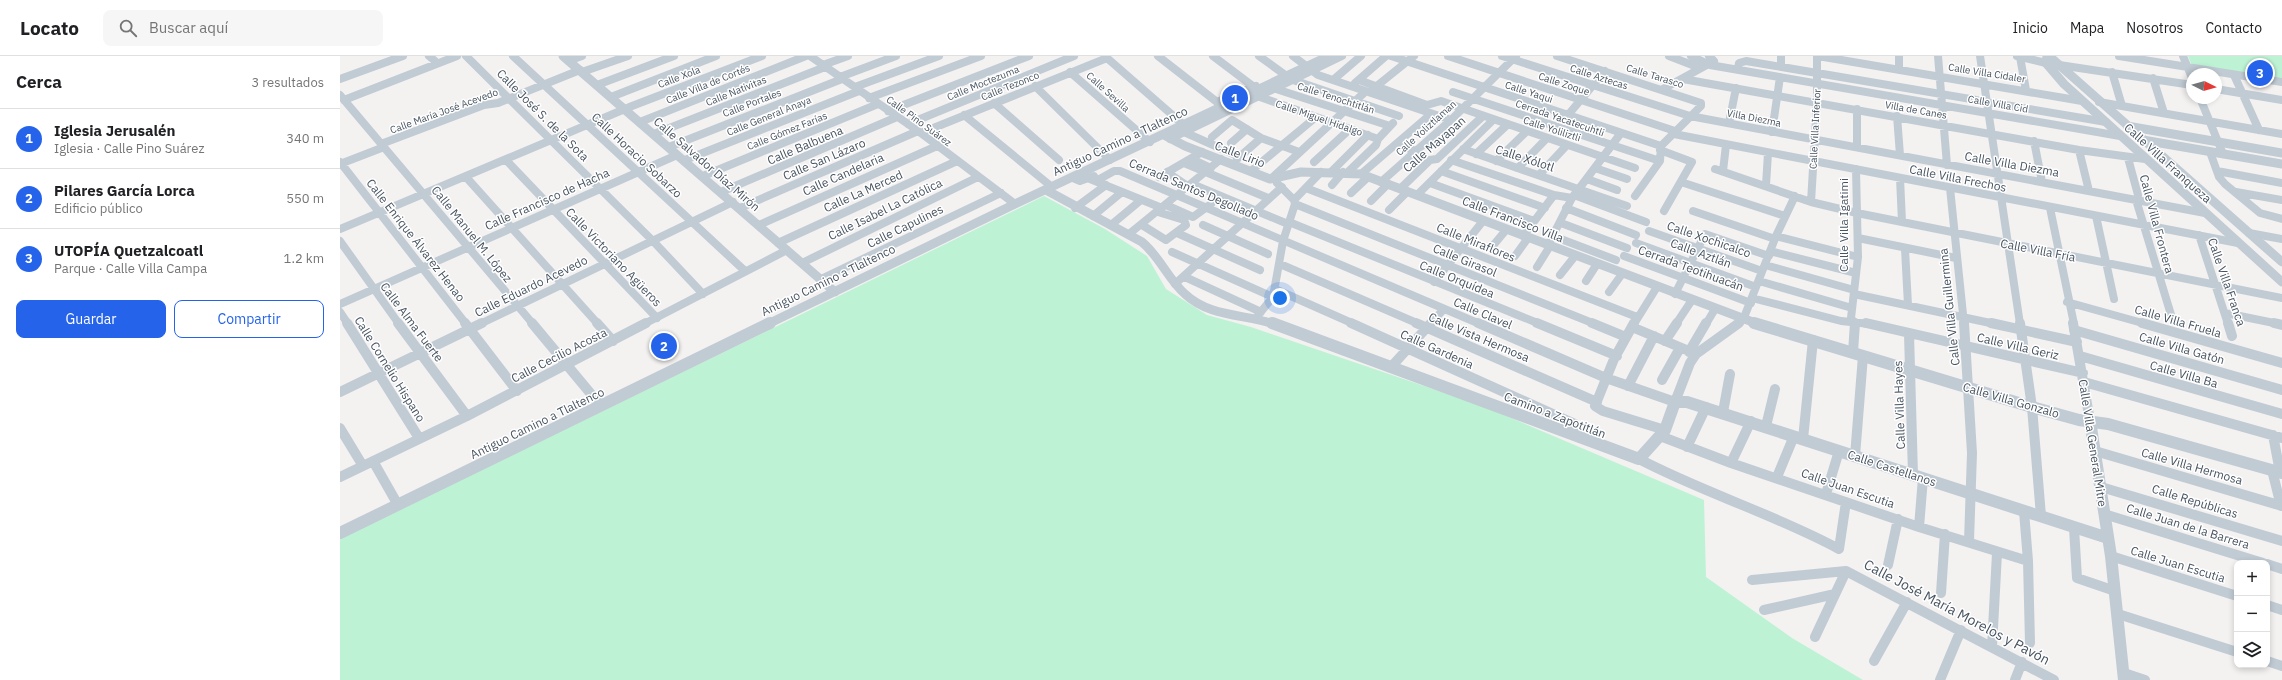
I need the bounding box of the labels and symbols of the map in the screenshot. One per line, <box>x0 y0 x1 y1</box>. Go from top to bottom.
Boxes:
pin: 3 <box>2247 58 2273 88</box>
street label: Calle Villa Cidaler <box>1947 60 2027 86</box>
street label: Calle Villa de Cortés <box>664 61 752 107</box>
street label: Calle Tarasco <box>1625 61 1686 91</box>
street label: Calle Moctezuma <box>945 62 1022 103</box>
street label: Calle Aztecas <box>1568 62 1630 93</box>
street label: Calle Xola <box>656 63 703 91</box>
street label: Calle José S. de la Sota <box>494 66 593 165</box>
street label: Calle Tezonco <box>979 68 1041 104</box>
north arrow <box>2186 68 2222 104</box>
street label: Calle Sevilla <box>1084 69 1133 115</box>
street label: Calle Zoque <box>1537 70 1592 99</box>
street label: Calle Nativitas <box>704 73 768 109</box>
street label: Calle Yaqui <box>1503 78 1555 106</box>
street label: Calle Tenochtitlán <box>1296 79 1376 117</box>
pin: 1 <box>1222 83 1248 113</box>
street label: Calle María José Acevedo <box>388 85 500 137</box>
street label: Calle Portales <box>721 86 783 120</box>
street label: Calle Villa Inferior <box>1806 88 1824 169</box>
street label: Calle Villa Cid <box>1967 92 2029 116</box>
street label: Calle General Anaya <box>725 93 814 139</box>
street label: Calle Pino Suárez <box>884 93 954 149</box>
street label: Calle Miguel Hidalgo <box>1274 97 1365 139</box>
street label: Calle Yoliztlaman <box>1393 97 1459 159</box>
street label: Cerrada Yacatecuhtli <box>1514 97 1606 139</box>
street label: Villa de Canes <box>1884 98 1948 122</box>
street label: Antiguo Camino a Tlaltenco <box>1050 103 1190 179</box>
street label: Villa Diezma <box>1726 106 1783 130</box>
street label: Calle Horacio Sobarzo <box>589 109 685 201</box>
street label: Calle Gómez Farías <box>745 109 829 153</box>
street label: Calle Mayapan <box>1400 113 1468 175</box>
street label: Calle Salvador Díaz Mirón <box>651 114 763 214</box>
street label: Calle Yoliliztli <box>1522 114 1582 144</box>
street label: Calle Villa Franqueza <box>2121 120 2215 206</box>
street label: Calle Balbuena <box>765 122 846 168</box>
street label: Calle San Lázaro <box>780 135 868 183</box>
street label: Calle Lirio <box>1213 138 1268 171</box>
street label: Calle Xólotl <box>1494 141 1556 175</box>
street label: Calle Villa Diezma <box>1964 148 2061 180</box>
street label: Calle Candelaria <box>800 149 887 199</box>
street label: Cerrada Santos Degollado <box>1127 155 1261 223</box>
street label: Calle Villa Frechos <box>1908 161 2008 195</box>
street label: Calle Francisco de Hacha <box>482 165 612 233</box>
street label: Calle La Merced <box>821 167 905 215</box>
street label: Calle Villa Frontera <box>2137 173 2178 276</box>
street label: Calle Isabel La Católica <box>825 175 945 243</box>
street label: Calle Enrique Álvarez Henao <box>363 176 469 305</box>
street label: Calle Villa Igatimi <box>1836 178 1851 272</box>
street label: Calle Manuel M. López <box>428 183 516 286</box>
street label: Calle Francisco Villa <box>1460 193 1566 245</box>
street label: Calle Capulines <box>864 201 946 251</box>
street label: Calle Victoriano Agüeros <box>563 205 665 310</box>
street label: Calle Xochicalco <box>1665 218 1753 260</box>
street label: Calle Miraflores <box>1434 219 1518 265</box>
street label: Calle Aztlán <box>1668 235 1734 271</box>
street label: Calle Villa Fría <box>1999 235 2077 265</box>
street label: Calle Villa Franca <box>2205 236 2249 329</box>
street label: Calle Girasol <box>1431 240 1499 280</box>
street label: Antiguo Camino a Tlaltenco <box>759 241 898 319</box>
street label: Cerrada Teotihuacán <box>1636 242 1746 294</box>
street label: Calle Villa Guillermina <box>1935 247 1963 367</box>
street label: Calle Eduardo Acevedo <box>472 252 590 320</box>
street label: Calle Orquídea <box>1417 257 1497 301</box>
street label: Calle Alma Fuerte <box>377 279 447 365</box>
your location <box>1270 288 1290 308</box>
street label: Calle Clavel <box>1451 294 1515 332</box>
street label: Calle Villa Fruela <box>2133 301 2224 341</box>
street label: Calle Vista Hermosa <box>1426 309 1532 365</box>
street label: Calle Cornelio Hispano <box>351 313 429 425</box>
street label: Calle Cecilio Acosta <box>509 324 610 386</box>
street label: Calle Gardenia <box>1398 326 1476 372</box>
street label: Calle Villa Geriz <box>1976 329 2061 363</box>
street label: Calle Villa Gatón <box>2138 329 2226 367</box>
pin: 2 <box>651 331 677 361</box>
street label: Calle Villa Ba <box>2148 357 2220 391</box>
street label: Calle Villa Hayes <box>1890 360 1908 450</box>
street label: Calle Villa General Mitre <box>2076 378 2111 508</box>
street label: Calle Villa Gonzalo <box>1961 379 2061 421</box>
street label: Antiguo Camino a Tlaltenco <box>468 384 607 462</box>
street label: Camino a Zapotitlán <box>1502 389 1608 441</box>
street label: Calle Villa Hermosa <box>2140 444 2245 488</box>
street label: Calle Castellanos <box>1846 447 1938 489</box>
street label: Calle Juan Escutia <box>1799 465 1897 511</box>
street label: Calle Repúblicas <box>2150 481 2240 521</box>
street label: Calle Juan de la Barrera <box>2125 500 2252 552</box>
street label: Calle Juan Escutia <box>2129 542 2228 586</box>
street label: Calle José María Morelos y Pavón <box>1861 555 2053 669</box>

